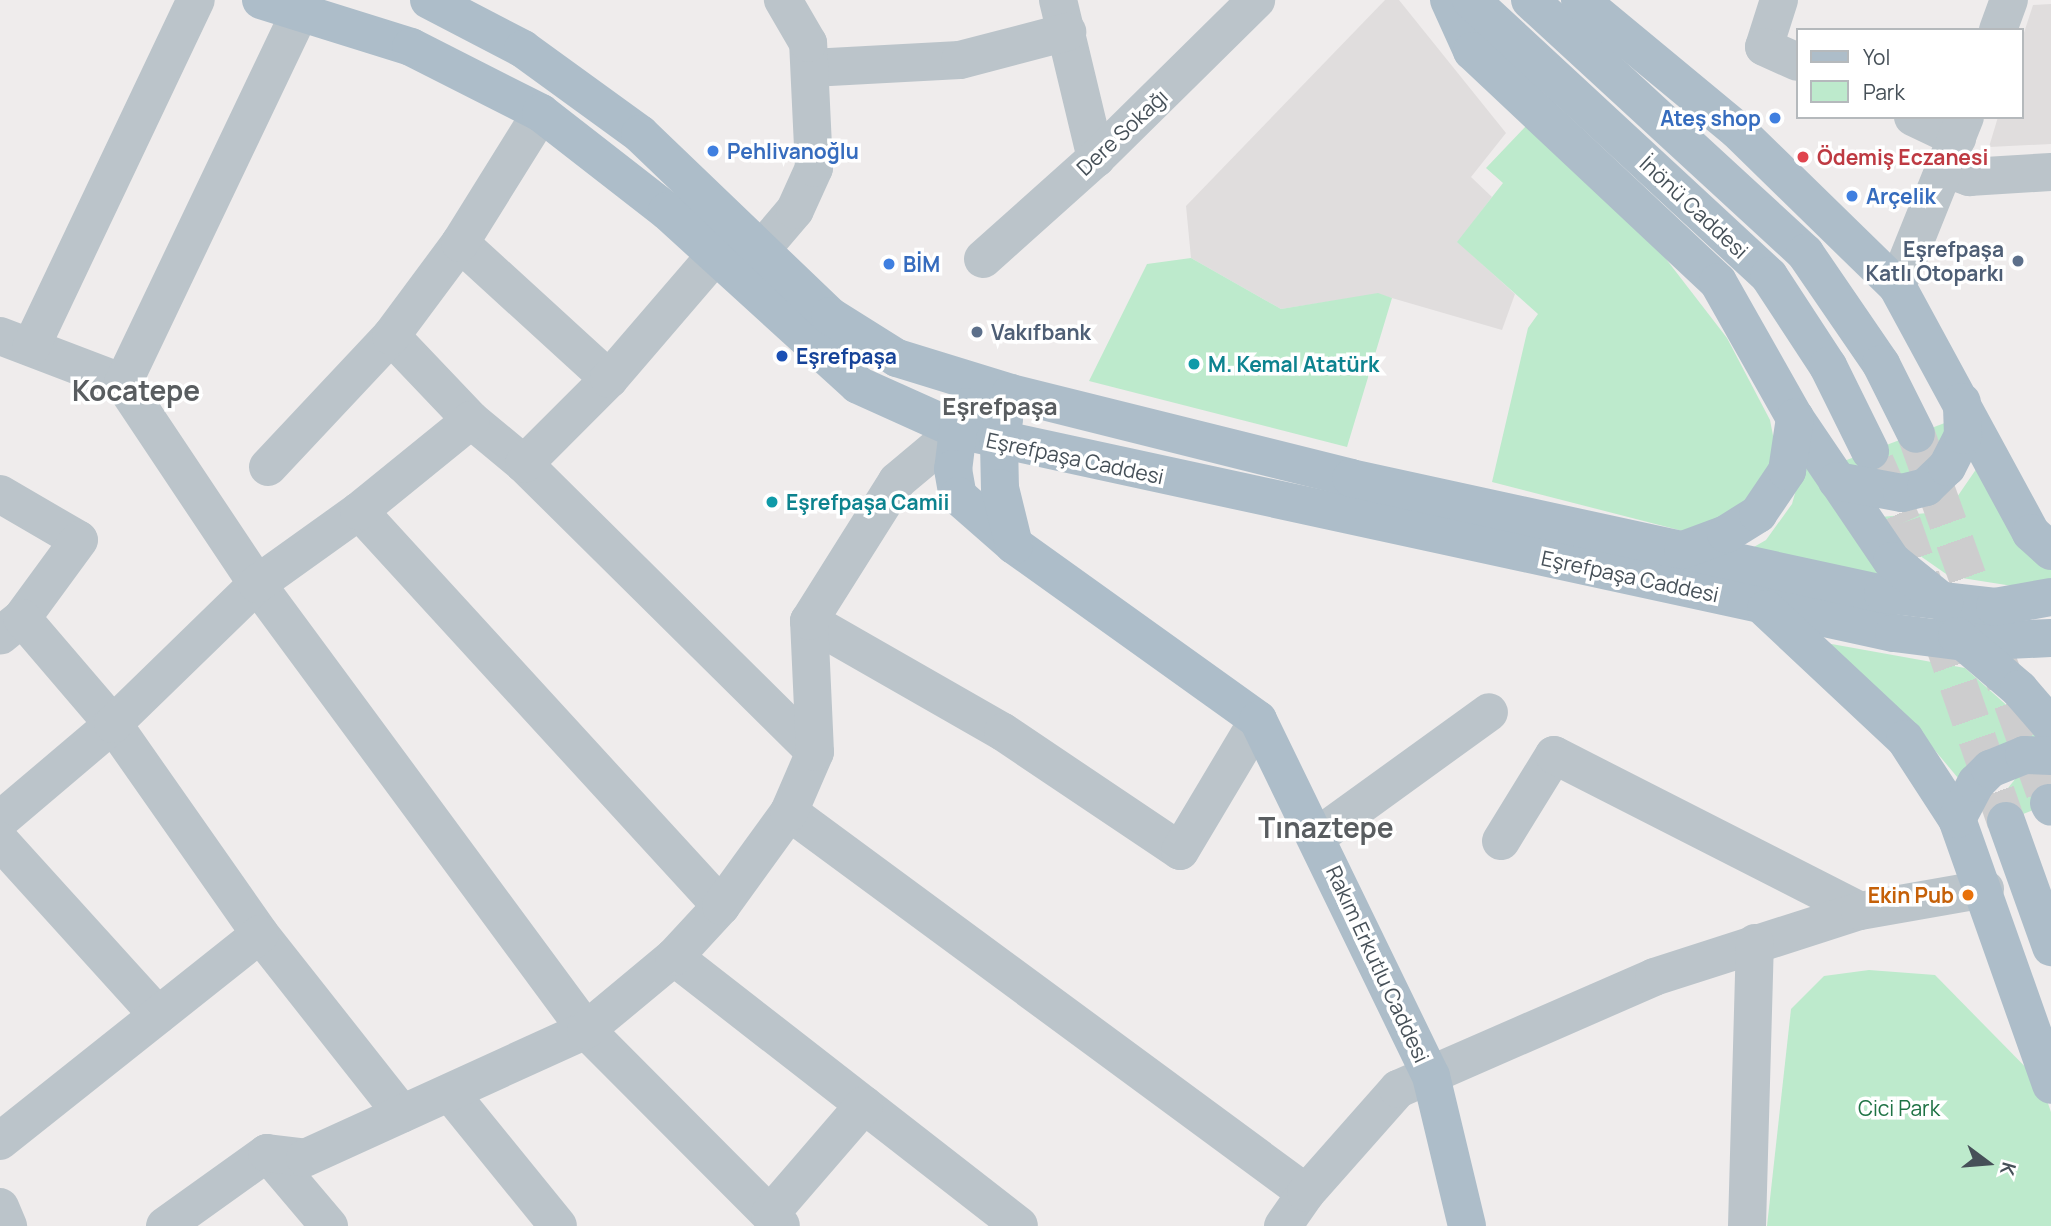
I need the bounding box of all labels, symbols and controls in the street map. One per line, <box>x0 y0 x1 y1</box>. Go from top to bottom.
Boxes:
legend <box>1796 28 2023 119</box>
text: Yol <box>1863 43 1890 71</box>
text: Park <box>1863 78 1905 106</box>
street label: Dere Sokağı <box>1071 84 1173 180</box>
place label: Ateş shop <box>1660 105 1761 131</box>
marker: Ateş shop <box>1767 110 1783 126</box>
place label: Pehlivanoğlu <box>727 138 859 164</box>
marker: Pehlivanoğlu <box>705 143 721 159</box>
place label: Ödemiş Eczanesi <box>1817 144 1988 170</box>
marker: Ödemiş Eczanesi <box>1795 149 1811 165</box>
street label: İnönü Caddesi <box>1635 151 1753 263</box>
place label: Arçelik <box>1866 183 1936 209</box>
marker: Arçelik <box>1844 188 1860 204</box>
place label: Eşrefpaşa Katlı Otoparkı <box>1865 236 2004 286</box>
place label: BİM <box>903 251 940 277</box>
marker: Eşrefpaşa Katlı Otoparkı <box>2010 253 2026 269</box>
marker: BİM <box>881 256 897 272</box>
place label: Vakıfbank <box>991 319 1091 345</box>
marker: Vakıfbank <box>969 324 985 340</box>
place label: Eşrefpaşa <box>796 343 897 369</box>
marker: Eşrefpaşa <box>774 348 790 364</box>
place label: M. Kemal Atatürk <box>1208 351 1379 377</box>
marker: M. Kemal Atatürk <box>1186 356 1202 372</box>
district label: Kocatepe <box>72 373 200 407</box>
district label: Eşrefpaşa <box>942 392 1058 420</box>
street label: Eşrefpaşa Caddesi <box>984 427 1166 489</box>
place label: Eşrefpaşa Camii <box>786 489 949 515</box>
marker: Eşrefpaşa Camii <box>764 494 780 510</box>
street label: Eşrefpaşa Caddesi <box>1539 545 1721 607</box>
district label: Tınaztepe <box>1258 810 1394 844</box>
street label: Rakım Erkutlu Caddesi <box>1321 862 1435 1066</box>
place label: Ekin Pub <box>1868 882 1954 908</box>
marker: Ekin Pub <box>1960 887 1976 903</box>
park label: Cici Park <box>1858 1095 1940 1121</box>
north arrow <box>1953 1128 2023 1198</box>
text: K <box>1994 1159 2022 1178</box>

